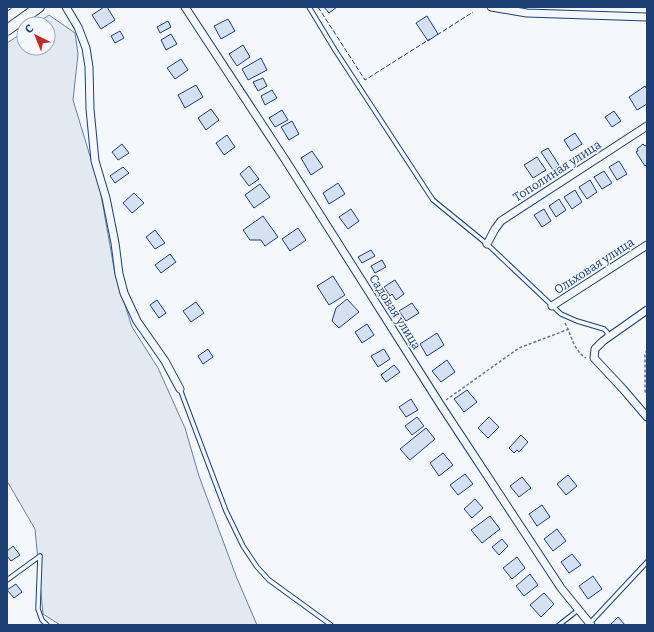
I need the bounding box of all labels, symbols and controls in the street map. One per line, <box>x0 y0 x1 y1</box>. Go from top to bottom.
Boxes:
north arrow <box>16 16 56 56</box>
text: С <box>23 22 37 36</box>
street label: Тополиная улица <box>510 137 604 205</box>
street label: Ольховая улица <box>551 235 637 297</box>
street label: Садовая улица <box>366 272 424 352</box>

